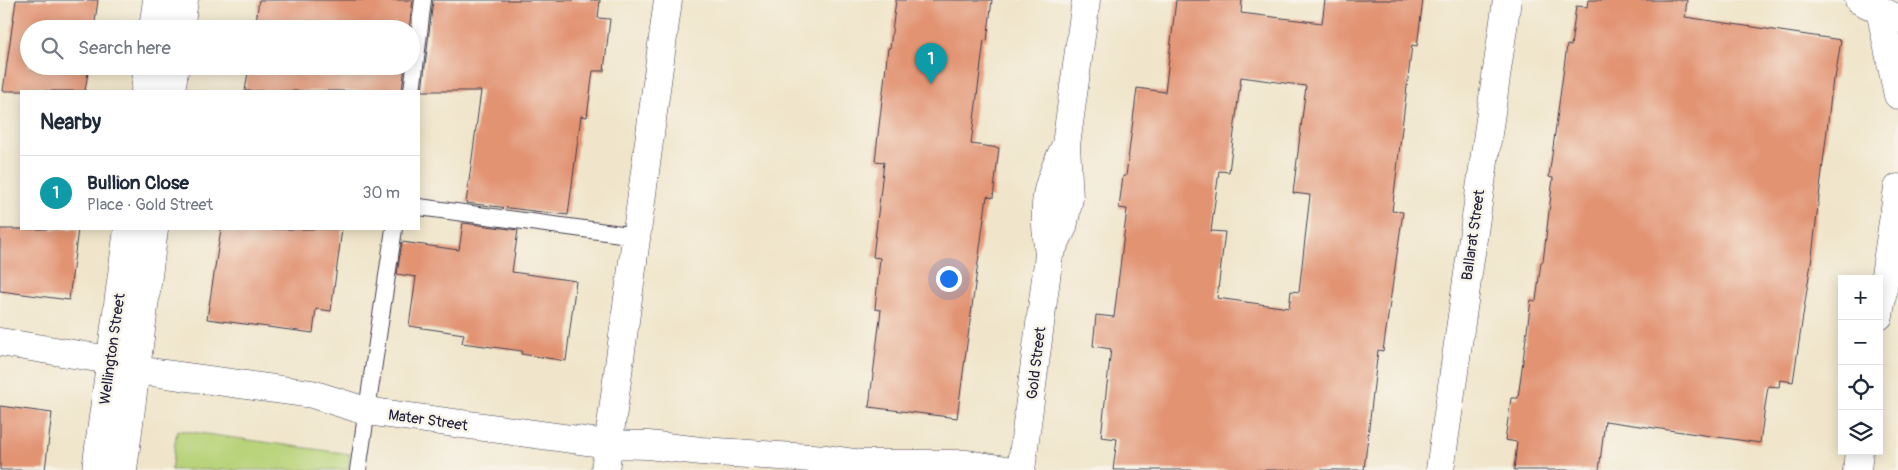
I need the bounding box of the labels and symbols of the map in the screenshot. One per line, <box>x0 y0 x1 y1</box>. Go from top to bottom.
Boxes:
pin: 1 <box>915 43 947 84</box>
street label: Ballarat Street <box>1458 188 1489 282</box>
your location <box>936 266 962 292</box>
street label: Wellington Street <box>95 291 130 406</box>
street label: Gold Street <box>1023 325 1050 400</box>
street label: Mater Street <box>387 406 470 436</box>

